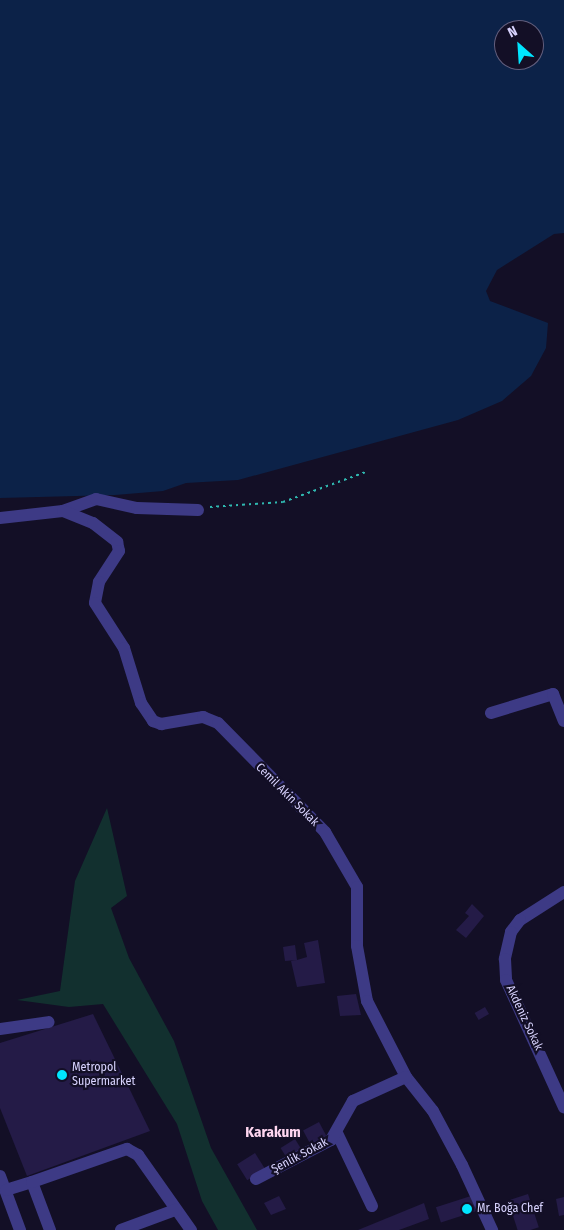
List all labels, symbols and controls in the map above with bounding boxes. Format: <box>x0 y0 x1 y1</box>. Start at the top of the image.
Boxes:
north arrow <box>494 20 544 70</box>
text: N <box>505 22 520 41</box>
street label: Cemil Akin Sokak <box>252 760 322 830</box>
street label: Akdeniz Sokak <box>503 983 545 1053</box>
place label: Metropol Supermarket <box>72 1061 135 1089</box>
marker: Metropol Supermarket <box>56 1069 68 1081</box>
district label: Karakum <box>245 1124 301 1142</box>
street label: Şenlik Sokak <box>269 1135 331 1177</box>
place label: Mr. Boğa Chef <box>477 1202 543 1216</box>
marker: Mr. Boğa Chef <box>461 1203 473 1215</box>

